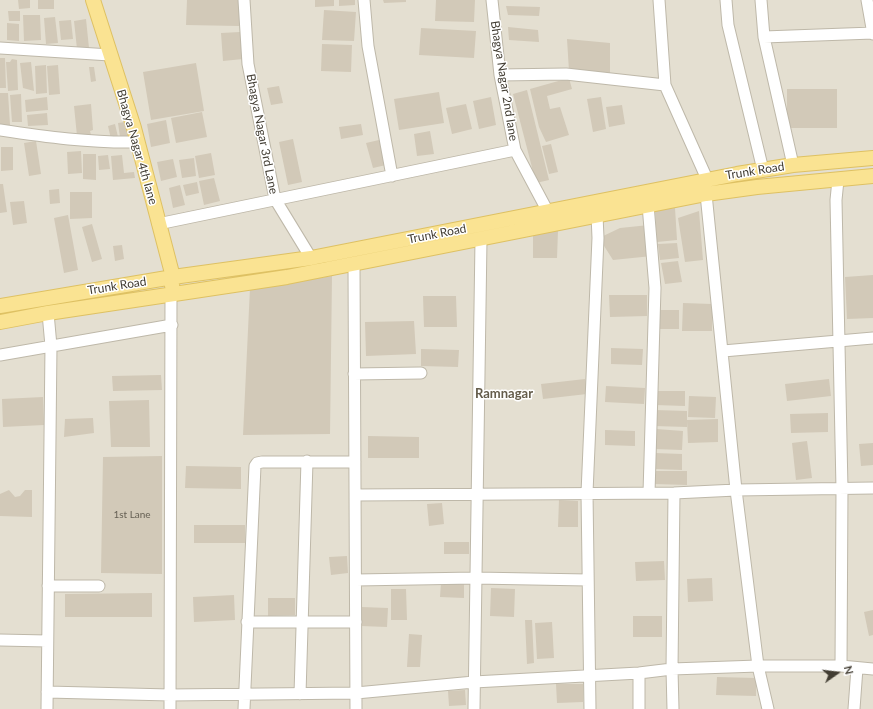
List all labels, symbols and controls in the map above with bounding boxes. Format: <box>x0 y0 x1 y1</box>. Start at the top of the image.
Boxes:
street label: Bhagya Nagar 2nd lane <box>487 20 521 142</box>
street label: Bhagya Nagar 3rd Lane <box>243 73 281 195</box>
street label: Bhagya Nagar 4th lane <box>114 88 160 206</box>
street label: Trunk Road <box>725 159 785 183</box>
street label: Trunk Road <box>407 221 467 247</box>
street label: Trunk Road <box>87 274 147 298</box>
district label: Ramnagar <box>475 386 533 402</box>
house number: 1st Lane <box>113 509 151 521</box>
north arrow <box>817 653 857 693</box>
text: N <box>842 664 856 676</box>

